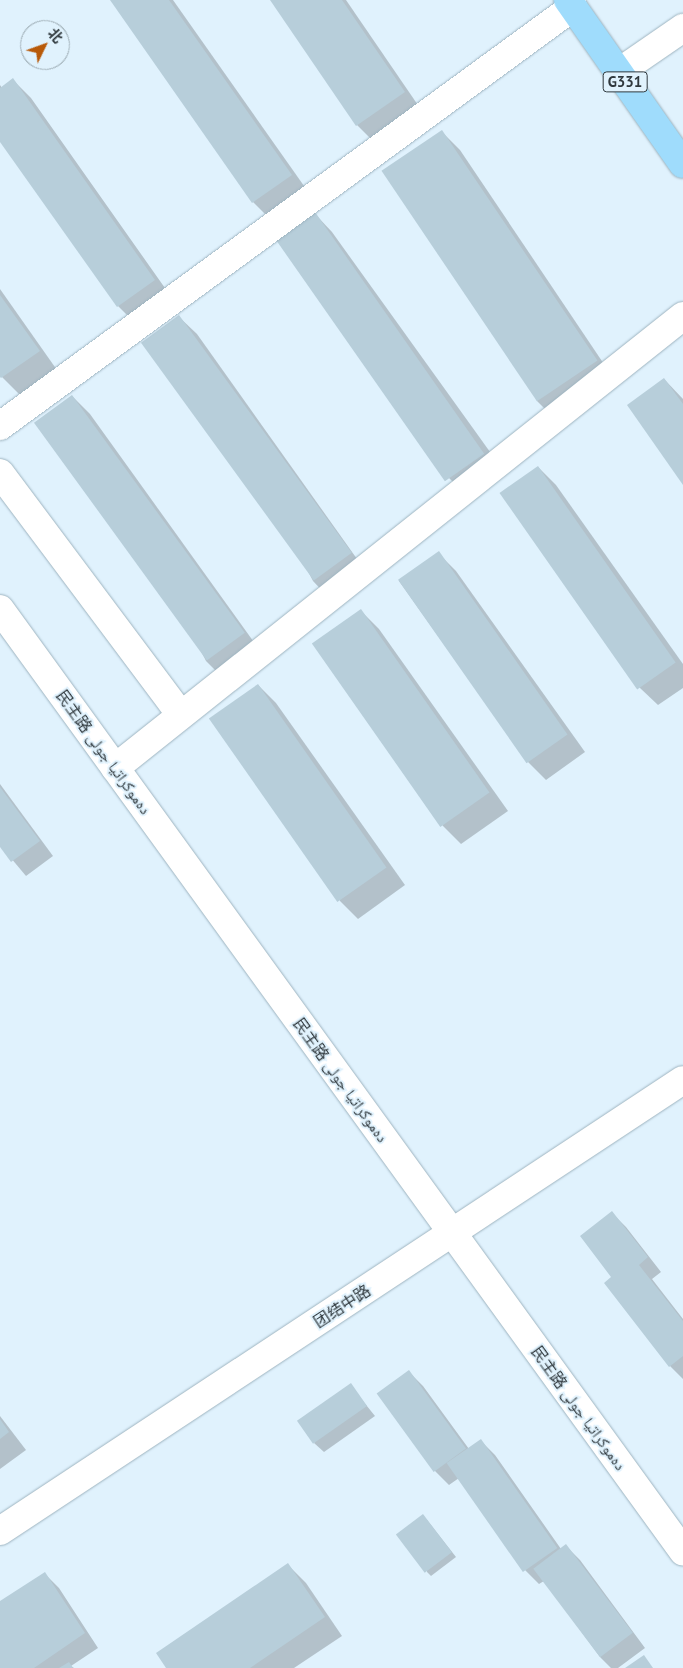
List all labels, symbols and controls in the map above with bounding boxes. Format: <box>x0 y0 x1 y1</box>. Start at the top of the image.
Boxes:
north arrow <box>20 20 70 70</box>
text: 北 <box>44 24 67 47</box>
road number: G331 <box>602 70 648 94</box>
street label: 民主路 دەموكراتيا جولى <box>53 686 155 818</box>
street label: 民主路 دەموكراتيا جولى <box>290 1014 392 1146</box>
street label: 团结中路 <box>310 1281 374 1331</box>
street label: 民主路 دەموكراتيا جولى <box>528 1342 630 1474</box>

